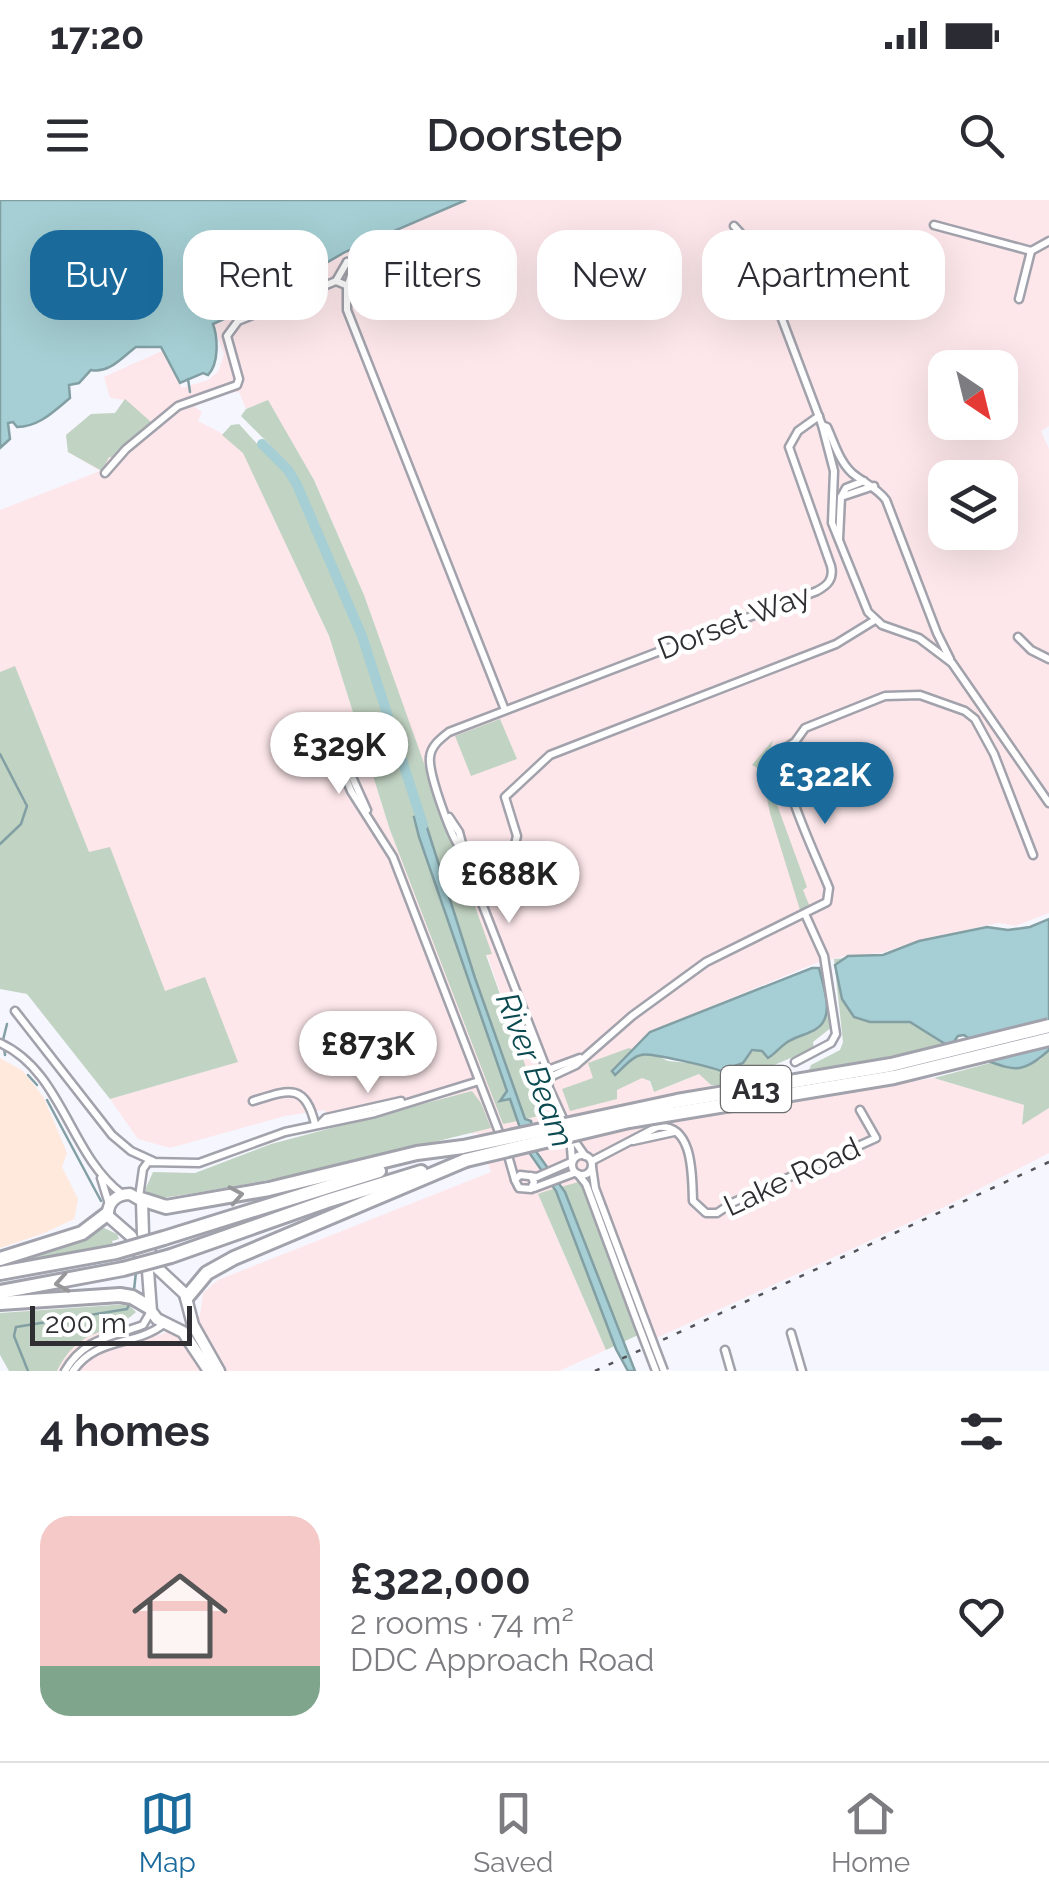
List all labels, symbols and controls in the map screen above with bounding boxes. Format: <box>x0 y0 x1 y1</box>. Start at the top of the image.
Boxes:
text: 17:20 <box>50 13 144 58</box>
icon: menu <box>40 108 95 163</box>
icon: search <box>954 108 1009 163</box>
text: Doorstep <box>426 109 623 162</box>
chip: Buy <box>30 230 163 320</box>
chip: Rent <box>183 230 328 320</box>
chip: Filters <box>348 230 517 320</box>
chip: New <box>537 230 682 320</box>
chip: Apartment <box>702 230 945 320</box>
north arrow <box>928 350 1018 440</box>
map controls <box>928 350 1018 550</box>
button: layers <box>928 460 1018 550</box>
street label: Dorset Way <box>653 576 815 667</box>
pin: £329K <box>269 712 409 797</box>
text: £329K <box>292 726 386 763</box>
pin: £322K <box>755 742 895 827</box>
text: £322K <box>779 756 871 793</box>
pin: £688K <box>439 841 579 926</box>
text: £688K <box>461 855 557 892</box>
water label: River Beam <box>489 987 582 1152</box>
pin: £873K <box>298 1011 438 1096</box>
text: £873K <box>321 1025 415 1062</box>
road number: A13 <box>721 1066 791 1112</box>
street label: Lake Road <box>718 1130 865 1223</box>
one-way arrow <box>227 1185 244 1206</box>
one-way arrow <box>54 1272 70 1293</box>
scale bar <box>30 1301 192 1346</box>
text: 200 m <box>45 1307 127 1340</box>
icon: filters <box>954 1404 1009 1459</box>
text: 4 homes <box>40 1407 210 1456</box>
text: £322,000 <box>350 1555 531 1604</box>
icon: home <box>120 1556 240 1676</box>
icon: heart <box>954 1589 1009 1644</box>
text: 2 rooms · 74 m² <box>350 1604 574 1641</box>
text: DDC Approach Road <box>350 1641 654 1678</box>
tab: Map <box>139 1786 196 1879</box>
tab: Saved <box>473 1786 553 1879</box>
tab: Home <box>831 1786 910 1879</box>

